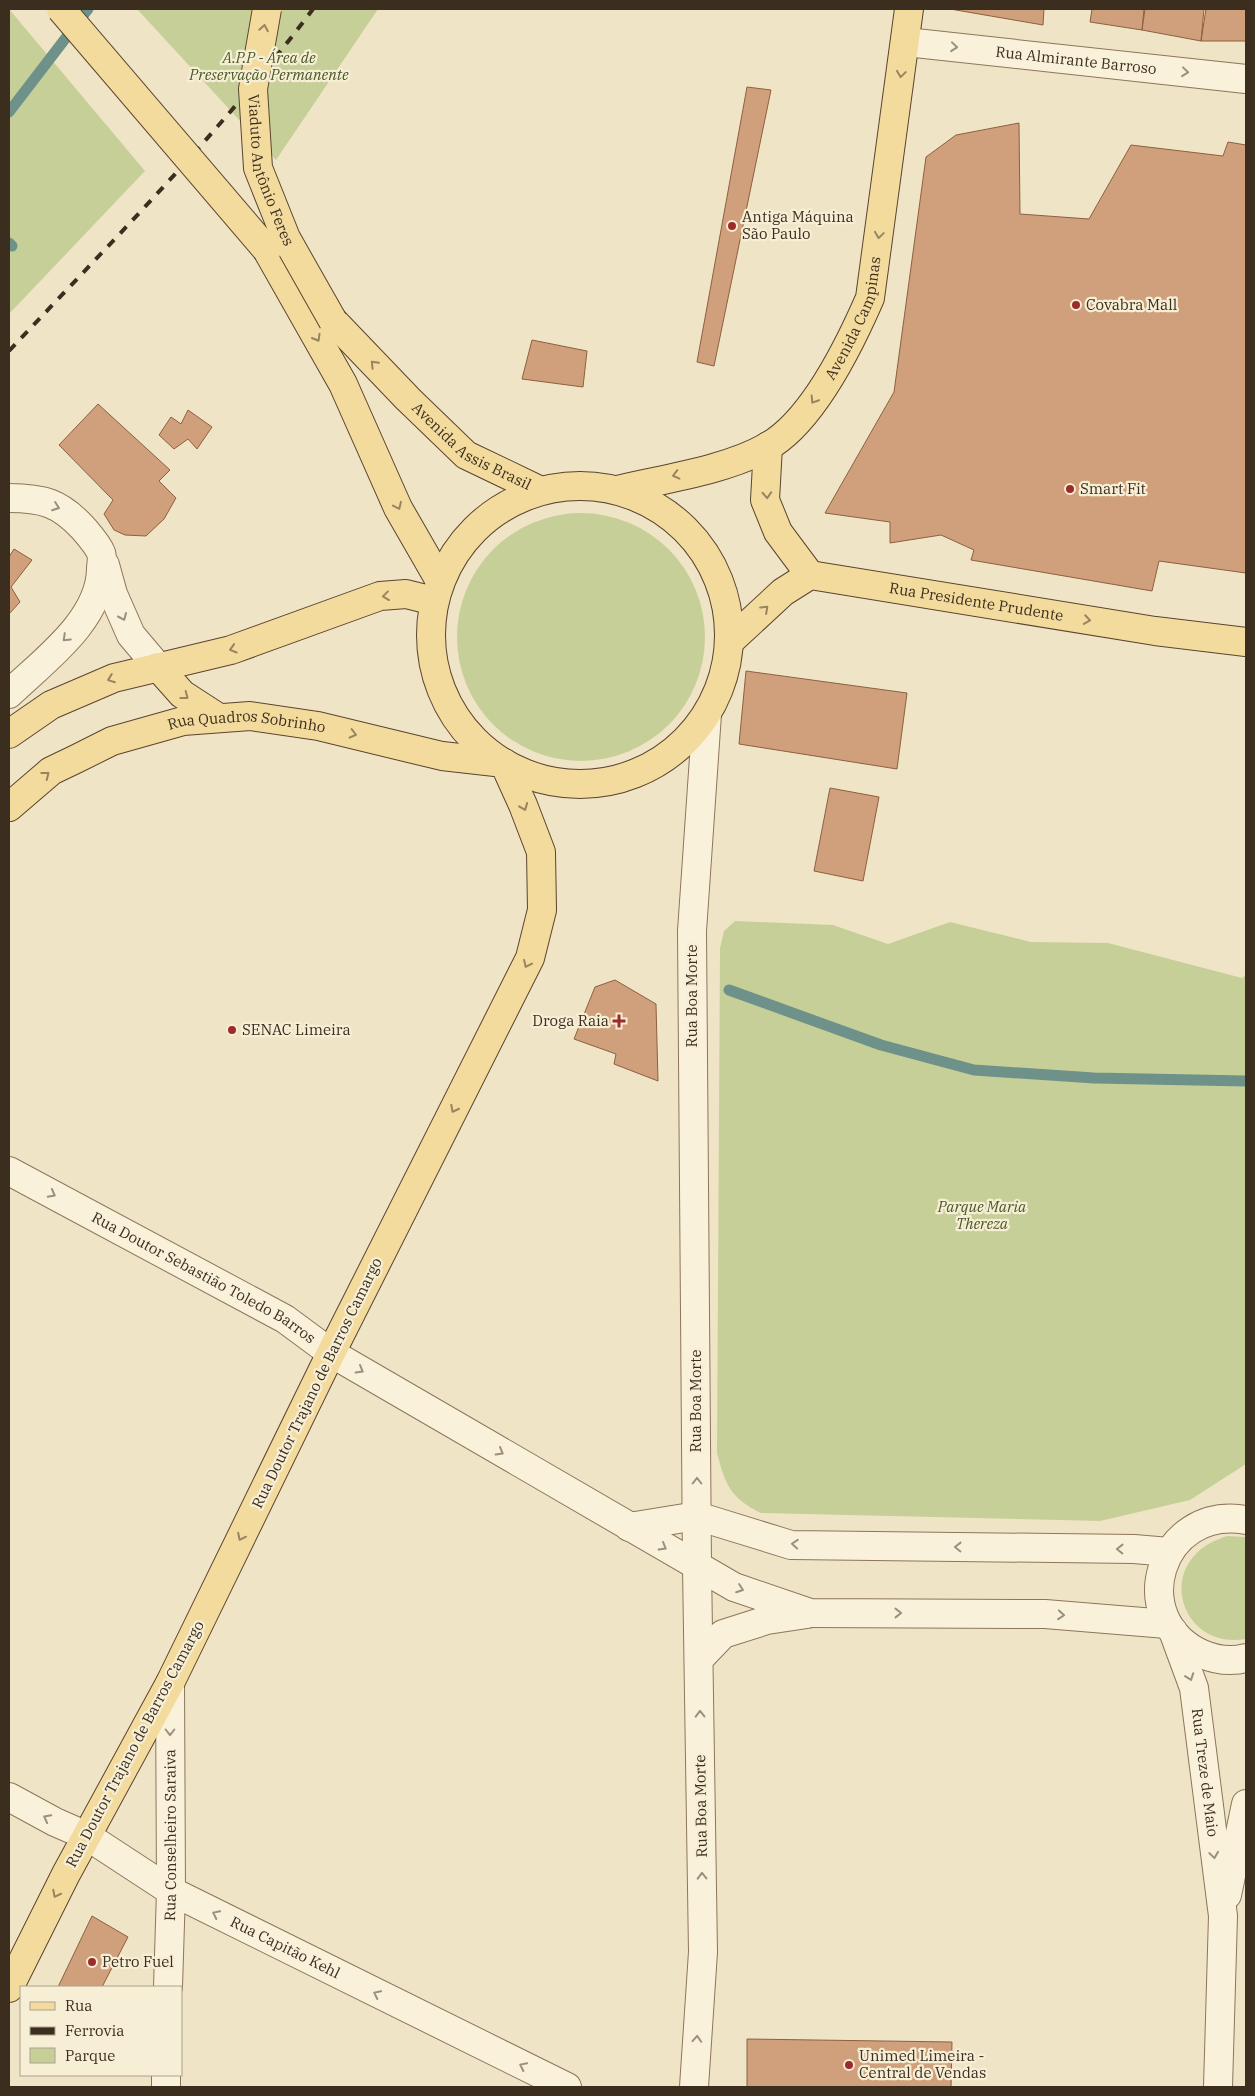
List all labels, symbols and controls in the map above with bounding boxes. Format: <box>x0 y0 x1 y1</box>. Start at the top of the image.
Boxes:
one-way arrow <box>258 24 268 33</box>
one-way arrow <box>950 41 958 52</box>
street label: Rua Almirante Barroso <box>995 42 1158 78</box>
park label: A.P.P - Área de Preservação Permanente <box>188 48 349 84</box>
one-way arrow <box>1182 66 1190 77</box>
one-way arrow <box>896 71 907 79</box>
street label: Viaduto Antônio Feres <box>244 94 299 249</box>
place label: Antiga Máquina São Paulo <box>742 207 854 243</box>
marker: Antiga Máquina São Paulo <box>726 220 738 232</box>
one-way arrow <box>874 232 885 240</box>
street label: Avenida Campinas <box>820 255 885 383</box>
place label: Covabra Mall <box>1086 295 1177 314</box>
marker: Covabra Mall <box>1070 299 1082 311</box>
one-way arrow <box>311 332 321 341</box>
one-way arrow <box>371 361 380 370</box>
one-way arrow <box>810 395 820 404</box>
street label: Avenida Assis Brasil <box>408 398 535 494</box>
one-way arrow <box>672 469 681 480</box>
place label: Smart Fit <box>1080 479 1146 498</box>
marker: Smart Fit <box>1064 483 1076 495</box>
one-way arrow <box>761 491 772 499</box>
one-way arrow <box>51 501 60 511</box>
one-way arrow <box>391 501 401 510</box>
street label: Rua Presidente Prudente <box>888 578 1065 625</box>
one-way arrow <box>382 590 390 601</box>
one-way arrow <box>759 606 768 615</box>
one-way arrow <box>117 612 128 621</box>
one-way arrow <box>1083 614 1091 625</box>
one-way arrow <box>63 633 72 642</box>
one-way arrow <box>229 643 238 653</box>
one-way arrow <box>107 674 115 684</box>
one-way arrow <box>179 690 189 699</box>
street label: Rua Quadros Sobrinho <box>165 706 328 737</box>
one-way arrow <box>348 728 357 739</box>
one-way arrow <box>40 773 49 781</box>
one-way arrow <box>517 802 528 811</box>
street label: Rua Boa Morte <box>682 945 701 1047</box>
one-way arrow <box>522 959 533 968</box>
place label: Droga Raia <box>532 1011 609 1030</box>
marker: Droga Raia <box>613 1015 625 1027</box>
place label: SENAC Limeira <box>242 1020 351 1039</box>
marker: SENAC Limeira <box>226 1024 238 1036</box>
one-way arrow <box>450 1104 460 1113</box>
one-way arrow <box>46 1188 55 1198</box>
park label: Parque Maria Thereza <box>937 1197 1027 1233</box>
street label: Rua Doutor Sebastião Toledo Barros <box>89 1207 320 1347</box>
street label: Rua Doutor Trajano de Barros Camargo <box>247 1254 386 1511</box>
street label: Rua Boa Morte <box>686 1350 705 1452</box>
one-way arrow <box>354 1363 363 1373</box>
one-way arrow <box>495 1445 504 1455</box>
one-way arrow <box>692 1477 702 1485</box>
one-way arrow <box>237 1532 247 1541</box>
one-way arrow <box>791 1539 799 1550</box>
one-way arrow <box>657 1540 666 1550</box>
one-way arrow <box>954 1542 962 1552</box>
one-way arrow <box>1116 1544 1124 1554</box>
one-way arrow <box>735 1583 744 1593</box>
one-way arrow <box>895 1608 903 1618</box>
one-way arrow <box>1057 1610 1065 1621</box>
street label: Rua Doutor Trajano de Barros Camargo <box>61 1617 208 1870</box>
one-way arrow <box>1184 1672 1194 1681</box>
street label: Rua Treze de Maio <box>1188 1707 1223 1838</box>
one-way arrow <box>695 1710 705 1718</box>
one-way arrow <box>165 1728 175 1736</box>
street label: Rua Conselheiro Saraiva <box>160 1749 180 1921</box>
street label: Rua Boa Morte <box>690 1754 711 1858</box>
one-way arrow <box>44 1814 53 1824</box>
one-way arrow <box>1209 1851 1219 1859</box>
one-way arrow <box>697 1872 707 1880</box>
one-way arrow <box>52 1889 62 1898</box>
one-way arrow <box>212 1910 221 1920</box>
street label: Rua Capitão Kehl <box>227 1912 343 1982</box>
place label: Petro Fuel <box>102 1952 174 1971</box>
marker: Petro Fuel <box>86 1956 98 1968</box>
legend <box>20 1986 182 2076</box>
one-way arrow <box>374 1990 383 2000</box>
text: Rua <box>65 1996 92 2015</box>
text: Ferrovia <box>65 2021 124 2040</box>
one-way arrow <box>692 2034 703 2042</box>
text: Parque <box>65 2046 115 2065</box>
place label: Unimed Limeira - Central de Vendas <box>859 2046 986 2082</box>
marker: Unimed Limeira - Central de Vendas <box>843 2059 855 2071</box>
one-way arrow <box>519 2062 528 2072</box>

